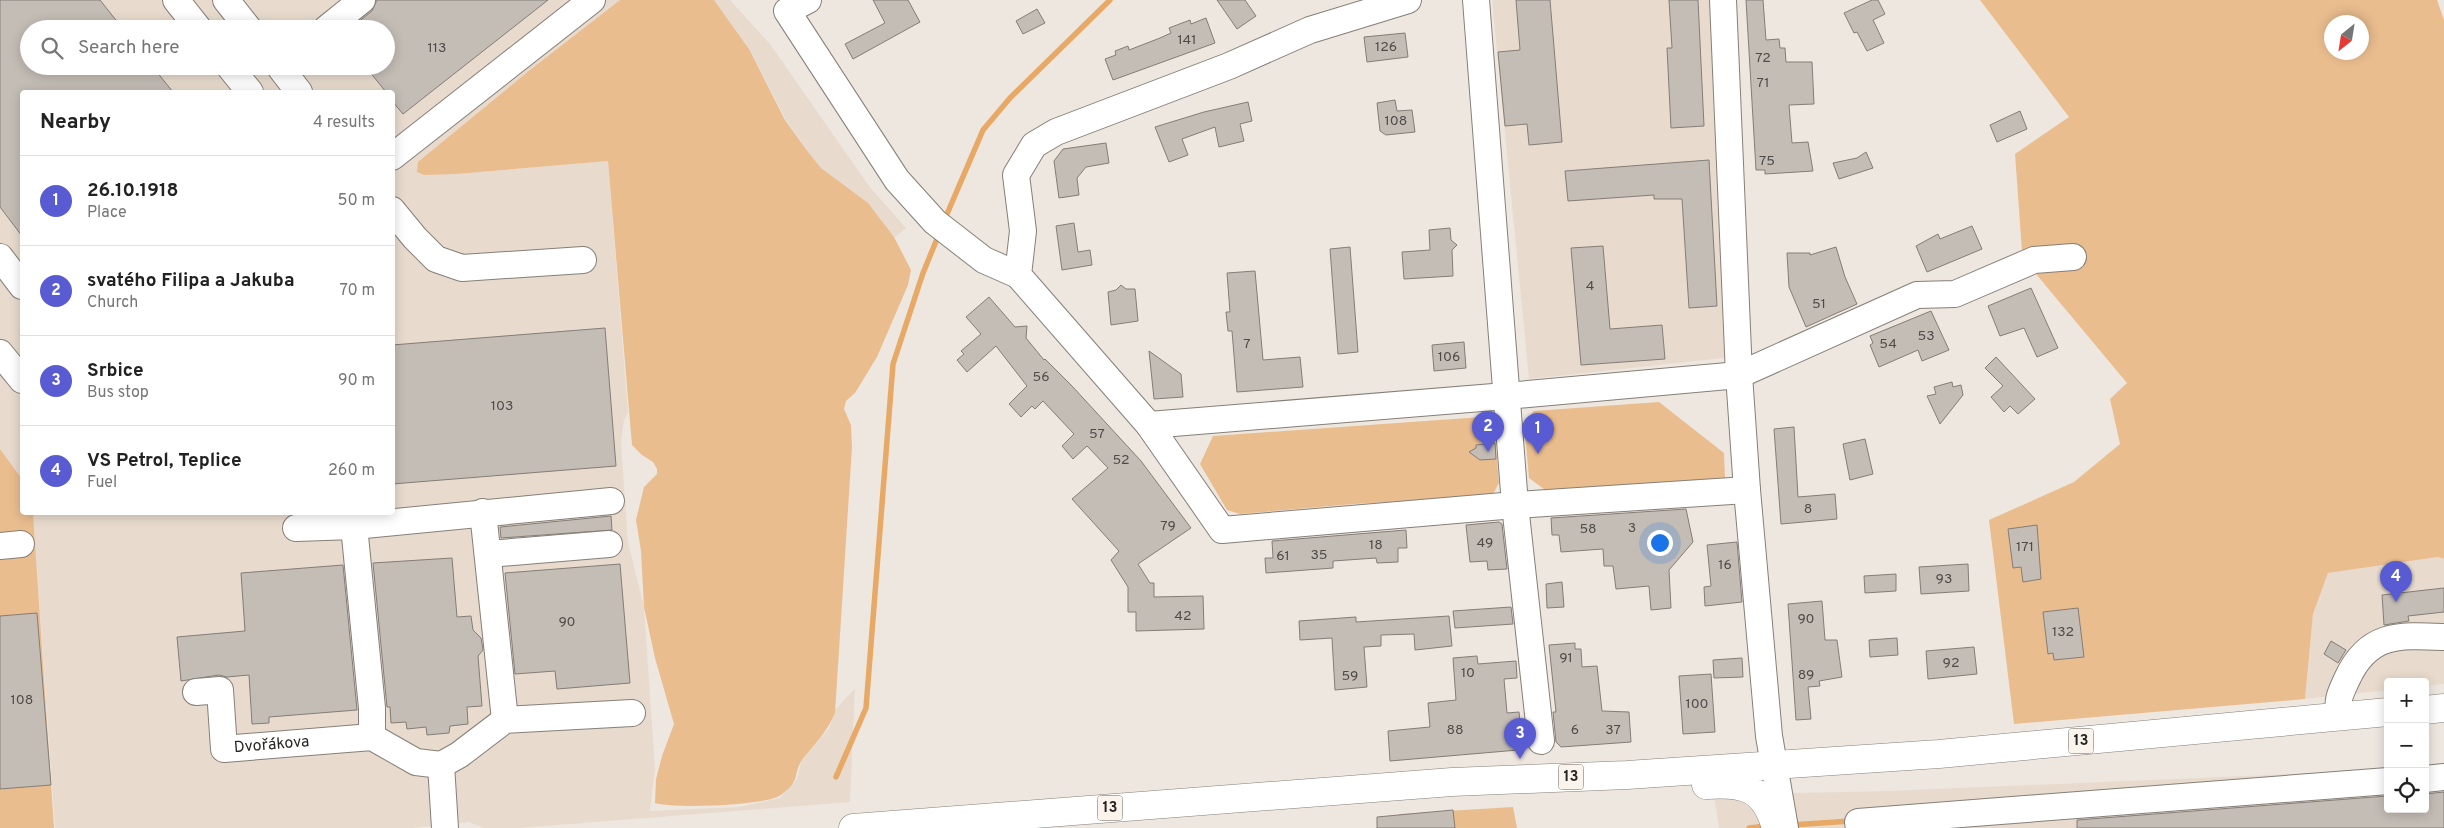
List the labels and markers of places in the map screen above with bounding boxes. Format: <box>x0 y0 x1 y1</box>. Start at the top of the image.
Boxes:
pin: 2 <box>1472 411 1504 452</box>
pin: 1 <box>1522 413 1554 454</box>
pin: 4 <box>2380 561 2412 602</box>
pin: 3 <box>1504 718 1536 759</box>

